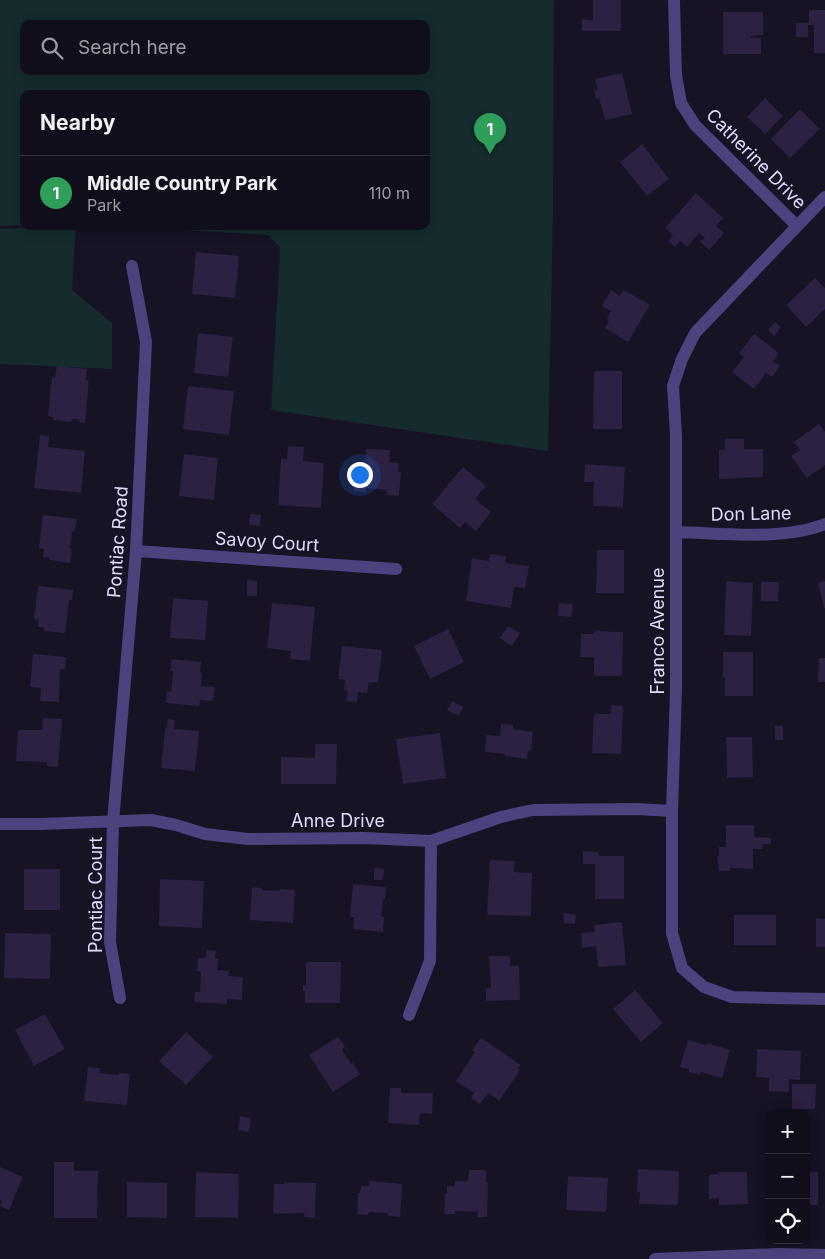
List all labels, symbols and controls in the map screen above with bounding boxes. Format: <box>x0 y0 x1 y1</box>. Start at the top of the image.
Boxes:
search box <box>20 20 430 75</box>
icon: search <box>38 34 66 62</box>
text: Search here <box>78 36 187 59</box>
street label: Catherine Drive <box>702 104 811 213</box>
text: Nearby <box>40 110 115 135</box>
pin: 1 <box>474 113 506 154</box>
text: Middle Country Park <box>87 172 277 195</box>
text: 1 <box>53 183 59 203</box>
text: 110 m <box>368 183 410 203</box>
text: Park <box>87 195 121 215</box>
your location <box>347 462 373 488</box>
street label: Pontiac Road <box>103 485 132 599</box>
street label: Don Lane <box>710 502 792 525</box>
street label: Savoy Court <box>214 527 320 556</box>
street label: Franco Avenue <box>647 568 668 694</box>
street label: Anne Drive <box>291 810 385 831</box>
street label: Pontiac Court <box>85 837 106 953</box>
map controls <box>765 1109 810 1244</box>
button: + <box>765 1109 810 1154</box>
button: − <box>765 1154 810 1199</box>
button: locate <box>765 1199 810 1244</box>

